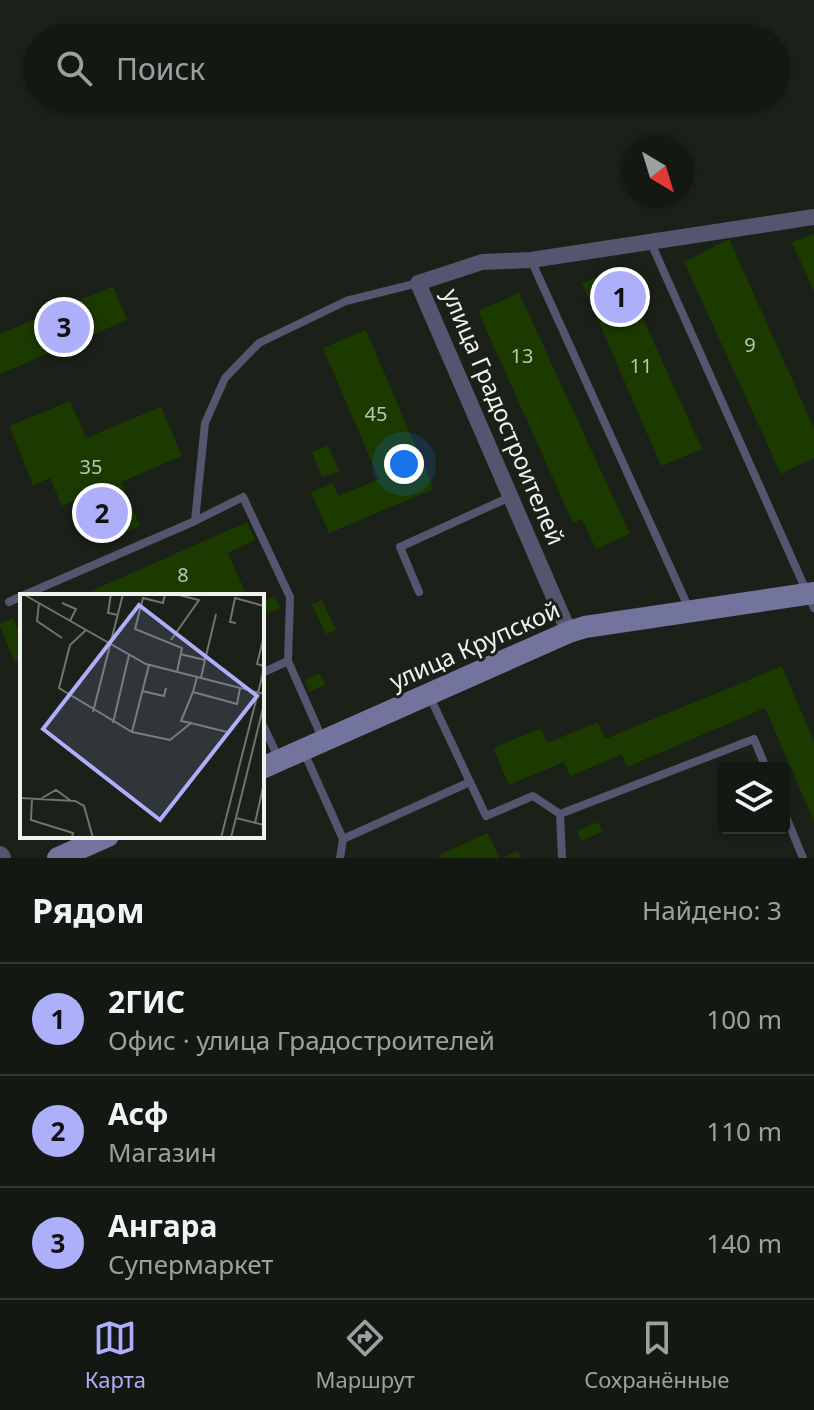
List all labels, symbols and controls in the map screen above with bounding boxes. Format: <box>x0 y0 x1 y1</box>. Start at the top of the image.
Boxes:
search box <box>24 24 790 112</box>
icon: search <box>52 46 96 90</box>
text: Поиск <box>116 48 205 89</box>
north arrow <box>622 136 694 208</box>
pin: 1 <box>594 267 646 327</box>
street label: улица Градостроителей <box>435 283 573 550</box>
pin: 3 <box>38 297 90 357</box>
house number: 9 <box>744 331 756 358</box>
house number: 13 <box>511 342 533 369</box>
house number: 11 <box>630 352 652 379</box>
house number: 45 <box>365 400 387 427</box>
your location <box>384 444 424 484</box>
house number: 35 <box>80 453 102 480</box>
pin: 2 <box>76 483 128 543</box>
house number: 8 <box>177 561 189 588</box>
street label: улица Крупской <box>384 592 565 697</box>
inset map <box>20 594 264 838</box>
map controls <box>718 762 790 834</box>
button: layers <box>718 762 790 834</box>
text: Рядом <box>32 887 145 933</box>
text: Найдено: 3 <box>642 892 782 928</box>
text: 2ГИС <box>108 981 185 1022</box>
text: 1 <box>51 1001 65 1037</box>
text: 100 m <box>706 1001 782 1037</box>
text: Офис · улица Градостроителей <box>108 1022 495 1058</box>
text: Асф <box>108 1093 168 1134</box>
text: 2 <box>51 1113 65 1149</box>
text: 110 m <box>706 1113 782 1149</box>
text: Магазин <box>108 1134 217 1170</box>
text: Ангара <box>108 1205 218 1246</box>
text: 3 <box>51 1225 65 1261</box>
text: 140 m <box>706 1225 782 1261</box>
text: Супермаркет <box>108 1246 273 1282</box>
tab: Карта <box>85 1316 146 1394</box>
tab: Маршрут <box>315 1316 415 1394</box>
tab: Сохранённые <box>584 1316 729 1394</box>

